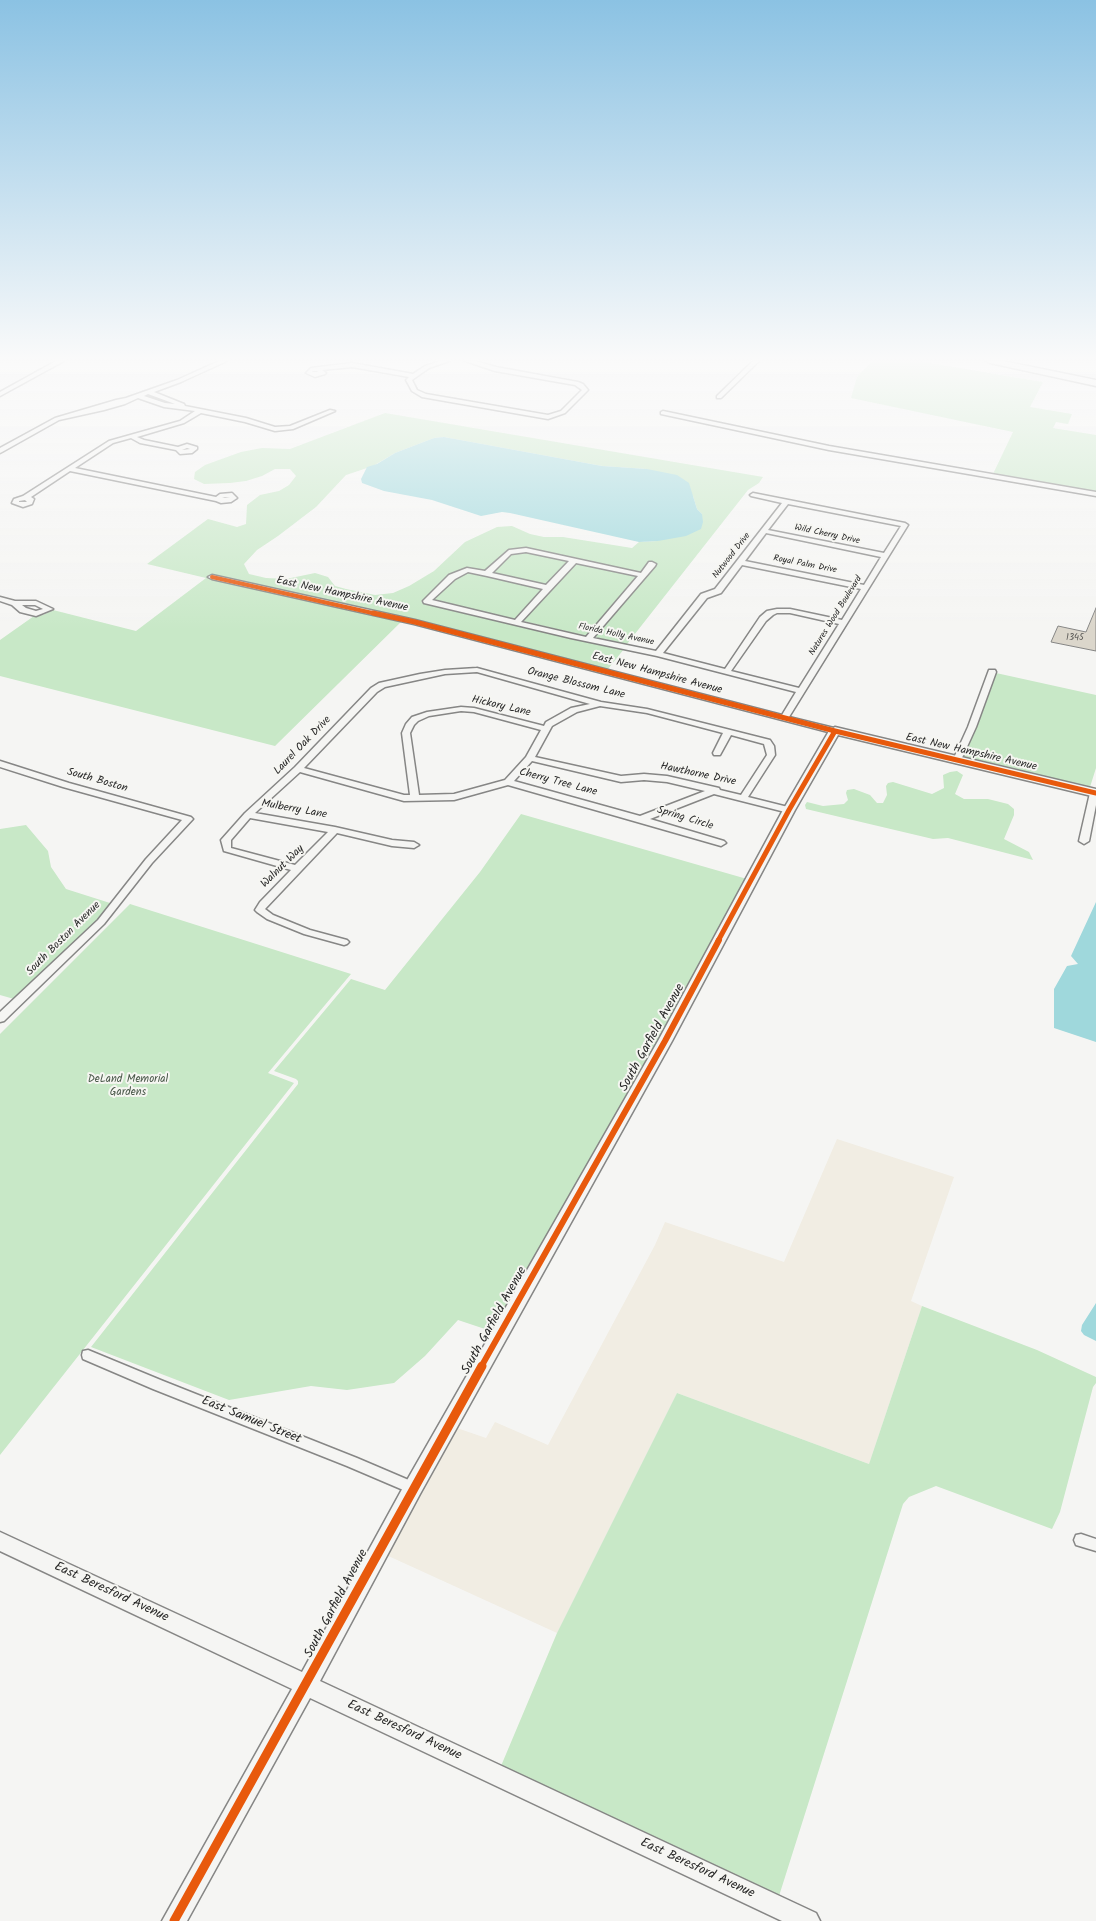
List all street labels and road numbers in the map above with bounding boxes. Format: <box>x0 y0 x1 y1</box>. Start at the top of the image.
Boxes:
street label: Wild Cherry Drive <box>793 523 861 547</box>
street label: Nutwood Drive <box>711 531 753 581</box>
street label: Royal Palm Drive <box>772 554 838 576</box>
street label: Natures Wood Boulevard <box>807 574 865 658</box>
street label: East New Hampshire Avenue <box>275 575 409 615</box>
street label: Florida Holly Avenue <box>577 622 655 648</box>
street label: East New Hampshire Avenue <box>590 650 724 698</box>
street label: Orange Blossom Lane <box>526 665 626 703</box>
street label: Hickory Lane <box>470 694 532 720</box>
street label: Laurel Oak Drive <box>272 714 334 778</box>
street label: East New Hampshire Avenue <box>904 731 1038 775</box>
street label: Hawthorne Drive <box>659 761 737 789</box>
street label: South Boston <box>65 766 129 796</box>
street label: Cherry Tree Lane <box>518 766 598 800</box>
street label: Mulberry Lane <box>260 798 328 822</box>
street label: Spring Circle <box>655 804 715 834</box>
street label: Walnut Way <box>259 843 307 891</box>
street label: South Boston Avenue <box>24 899 104 979</box>
street label: South Garfield Avenue <box>617 982 689 1094</box>
street label: South Garfield Avenue <box>459 1265 531 1377</box>
street label: East Samuel Street <box>199 1394 303 1448</box>
street label: South Garfield Avenue <box>302 1547 372 1661</box>
street label: East Beresford Avenue <box>51 1560 171 1626</box>
street label: East Beresford Avenue <box>344 1698 464 1764</box>
street label: East Beresford Avenue <box>637 1836 757 1902</box>

